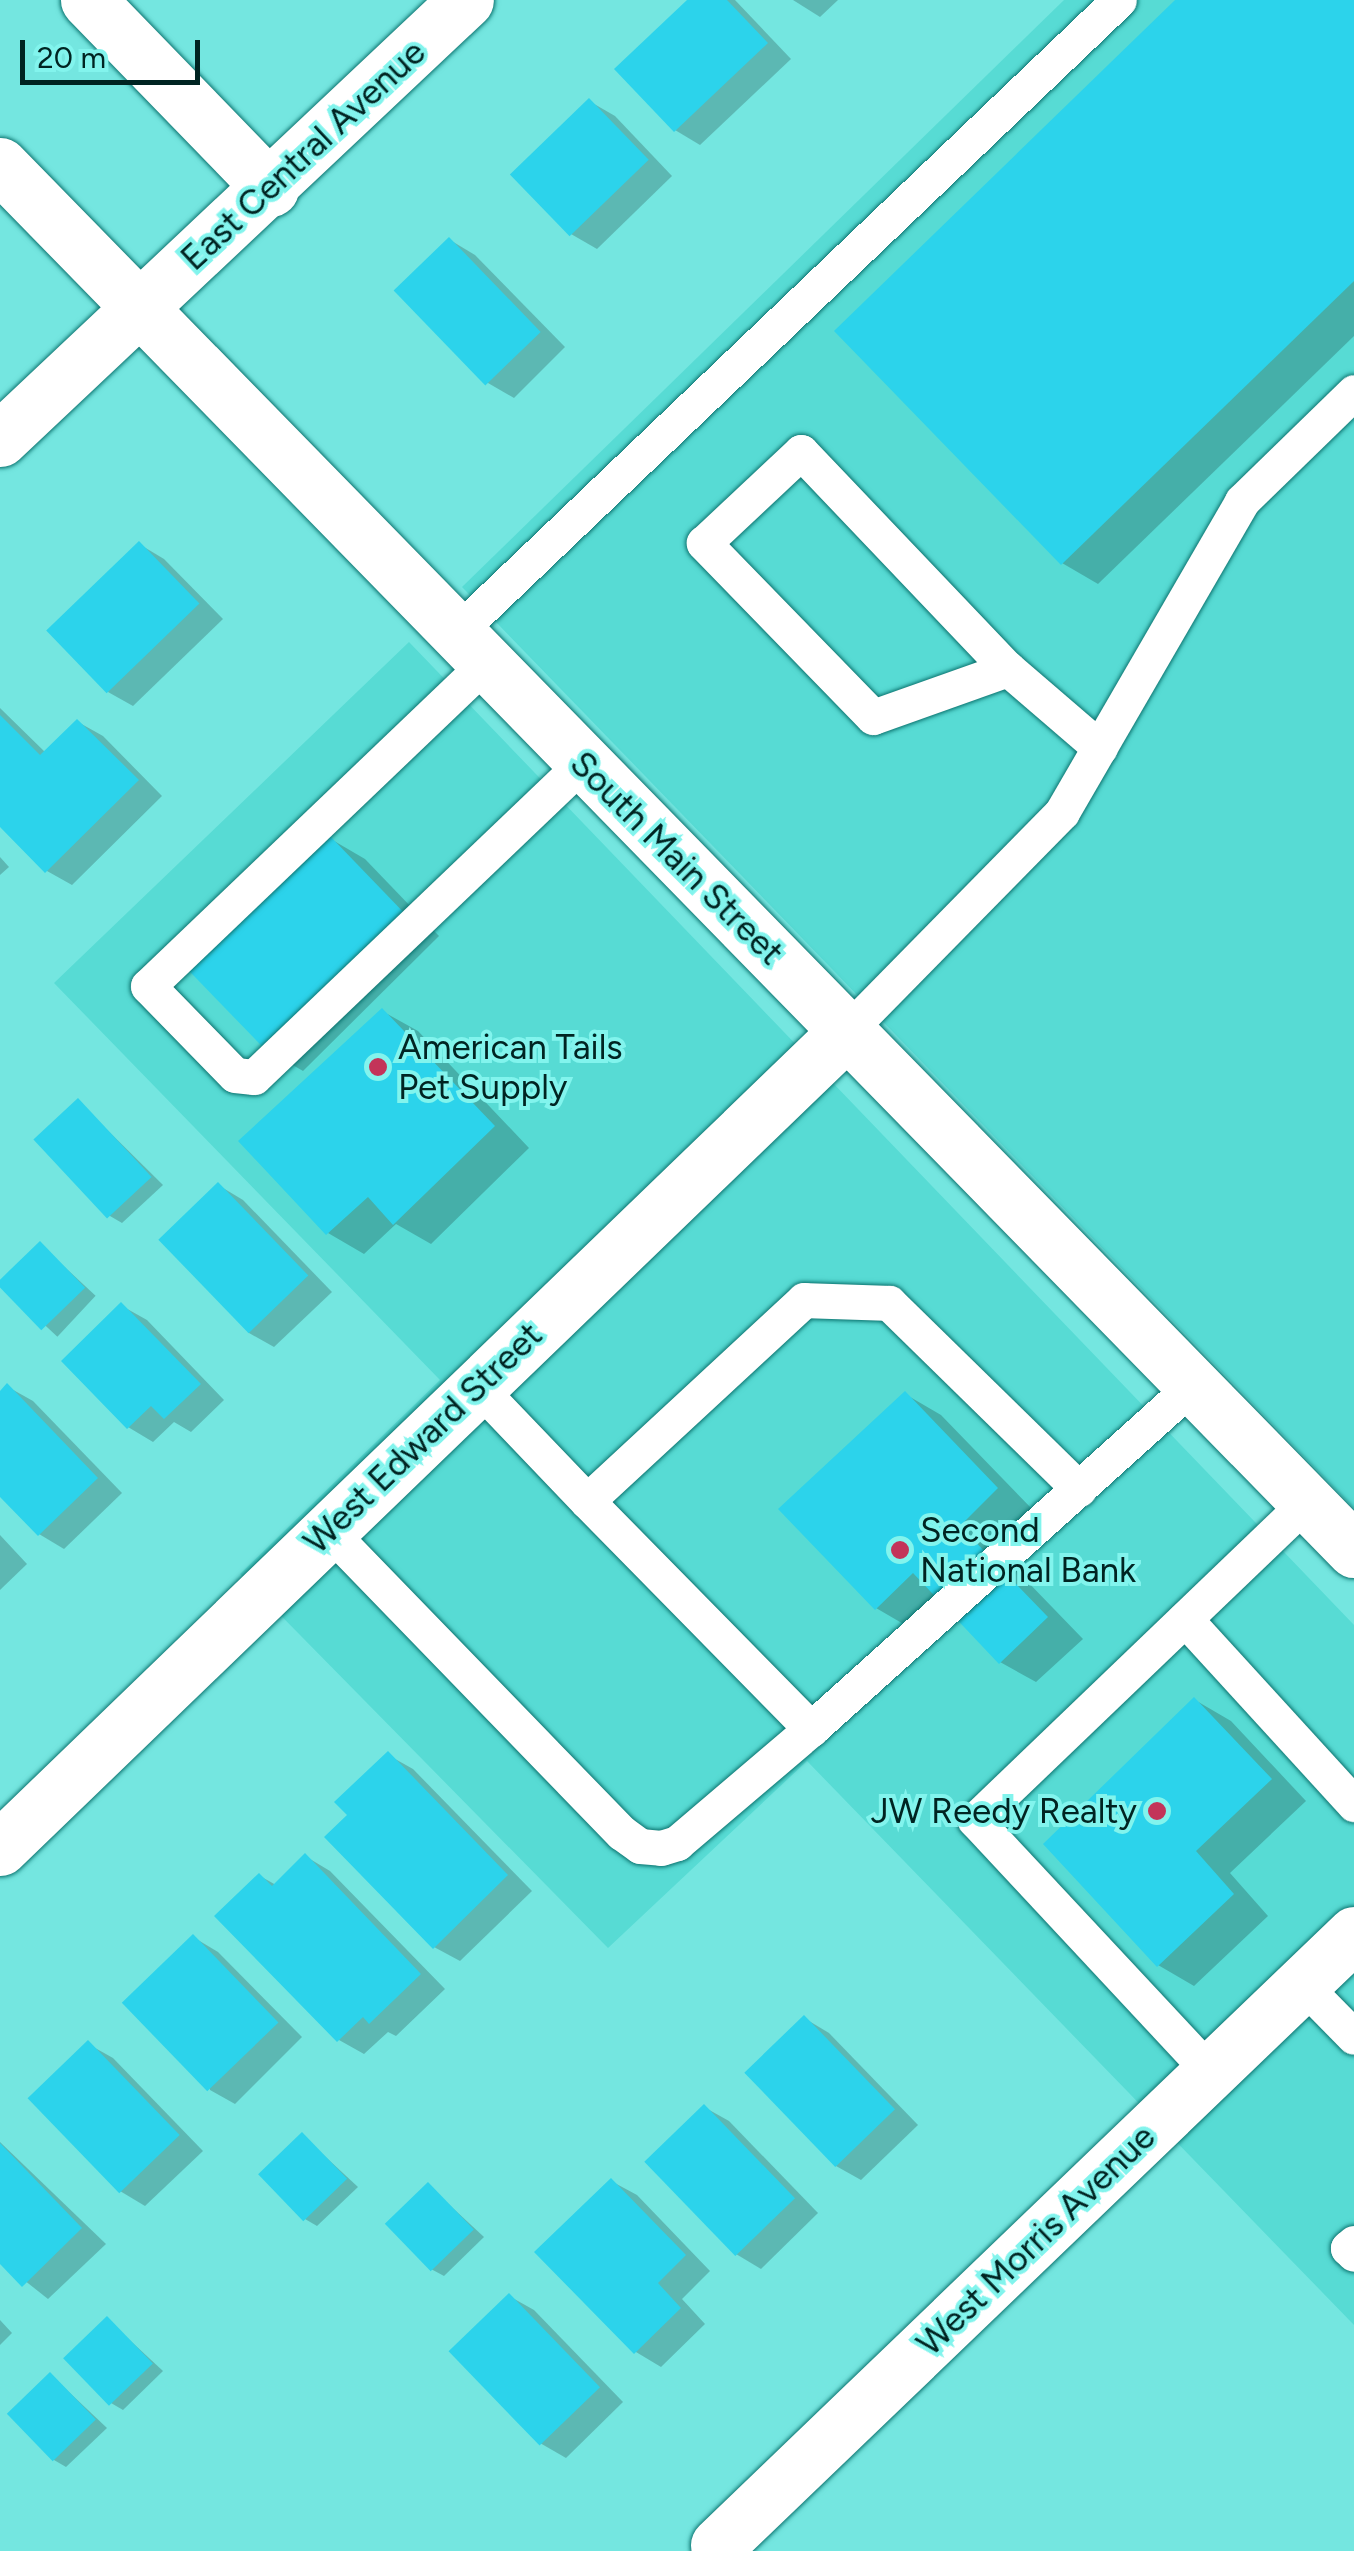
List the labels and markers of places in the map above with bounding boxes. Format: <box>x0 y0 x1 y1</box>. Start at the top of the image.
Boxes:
place label: American Tails Pet Supply <box>398 1026 623 1108</box>
marker: American Tails Pet Supply <box>367 1056 389 1078</box>
place label: Second National Bank <box>920 1509 1136 1591</box>
marker: Second National Bank <box>889 1539 911 1561</box>
place label: JW Reedy Realty <box>871 1790 1137 1832</box>
marker: JW Reedy Realty <box>1146 1800 1168 1822</box>

